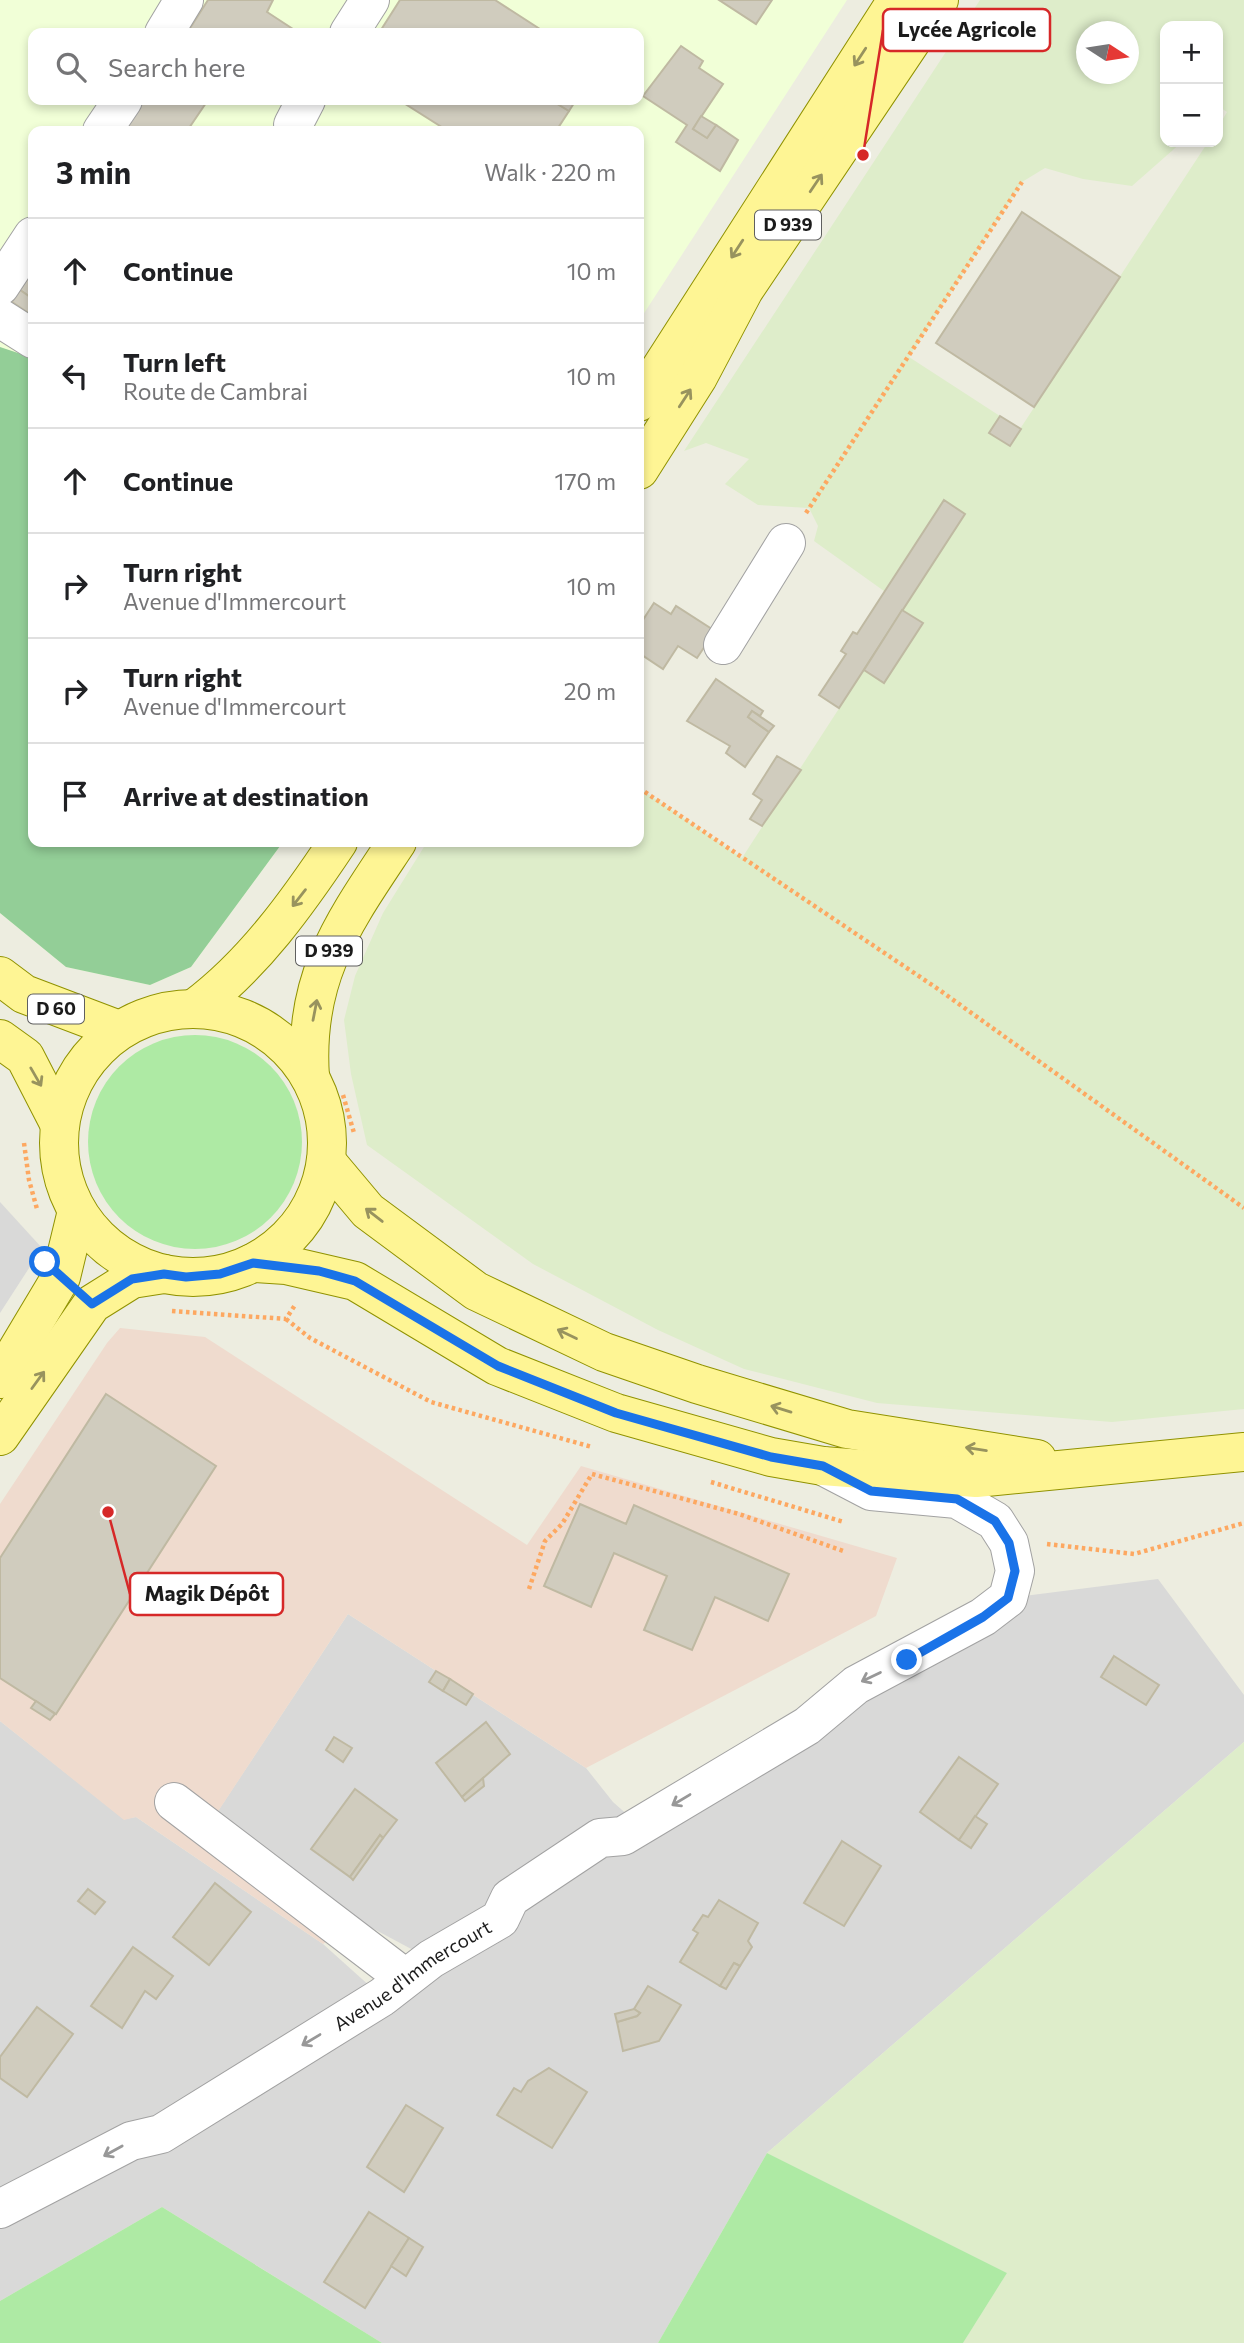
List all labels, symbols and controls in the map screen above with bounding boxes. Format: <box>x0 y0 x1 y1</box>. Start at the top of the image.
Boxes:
callout: Lycée Agricole <box>883 9 1050 51</box>
text: Lycée Agricole <box>898 16 1036 41</box>
north arrow <box>1076 21 1139 84</box>
map controls <box>1160 21 1223 147</box>
button: + <box>1160 21 1223 84</box>
search box <box>28 28 644 105</box>
one-way arrow <box>853 47 867 67</box>
icon: search <box>52 48 90 86</box>
text: Search here <box>108 51 246 82</box>
button: − <box>1160 84 1223 147</box>
text: 3 min <box>56 153 131 190</box>
text: Walk · 220 m <box>484 158 616 186</box>
one-way arrow <box>809 174 823 194</box>
road number: D 939 <box>755 210 821 240</box>
one-way arrow <box>730 239 745 258</box>
icon: ahead <box>56 252 94 290</box>
text: Continue <box>123 255 233 286</box>
text: 10 m <box>567 257 616 285</box>
text: Turn left <box>123 346 226 377</box>
icon: left <box>56 357 94 395</box>
text: 10 m <box>567 362 616 390</box>
text: Route de Cambrai <box>123 377 308 405</box>
one-way arrow <box>677 389 692 408</box>
icon: ahead <box>56 462 94 500</box>
text: Continue <box>123 465 233 496</box>
text: 170 m <box>555 467 616 495</box>
text: Turn right <box>123 556 242 587</box>
icon: right <box>56 567 94 605</box>
text: 10 m <box>567 572 616 600</box>
text: Avenue d'Immercourt <box>123 587 346 615</box>
text: Turn right <box>123 661 242 692</box>
icon: right <box>56 672 94 710</box>
text: 20 m <box>564 677 616 705</box>
text: Avenue d'Immercourt <box>123 692 346 720</box>
icon: arrive <box>56 777 94 815</box>
text: Arrive at destination <box>123 780 369 811</box>
one-way arrow <box>291 888 307 906</box>
road number: D 939 <box>296 936 362 966</box>
road number: D 60 <box>28 994 84 1024</box>
one-way arrow <box>308 999 322 1022</box>
one-way arrow <box>30 1066 43 1087</box>
one-way arrow <box>366 1207 384 1223</box>
route start <box>29 1246 60 1277</box>
one-way arrow <box>557 1327 578 1341</box>
one-way arrow <box>31 1371 45 1390</box>
one-way arrow <box>770 1402 792 1415</box>
one-way arrow <box>965 1442 988 1455</box>
callout: Magik Dépôt <box>130 1573 283 1615</box>
text: Magik Dépôt <box>145 1580 270 1605</box>
route end <box>891 1644 922 1675</box>
one-way arrow <box>861 1671 882 1685</box>
one-way arrow <box>671 1794 691 1808</box>
street label: Avenue d'Immercourt <box>329 1915 495 2035</box>
one-way arrow <box>301 2034 321 2048</box>
one-way arrow <box>103 2144 124 2158</box>

